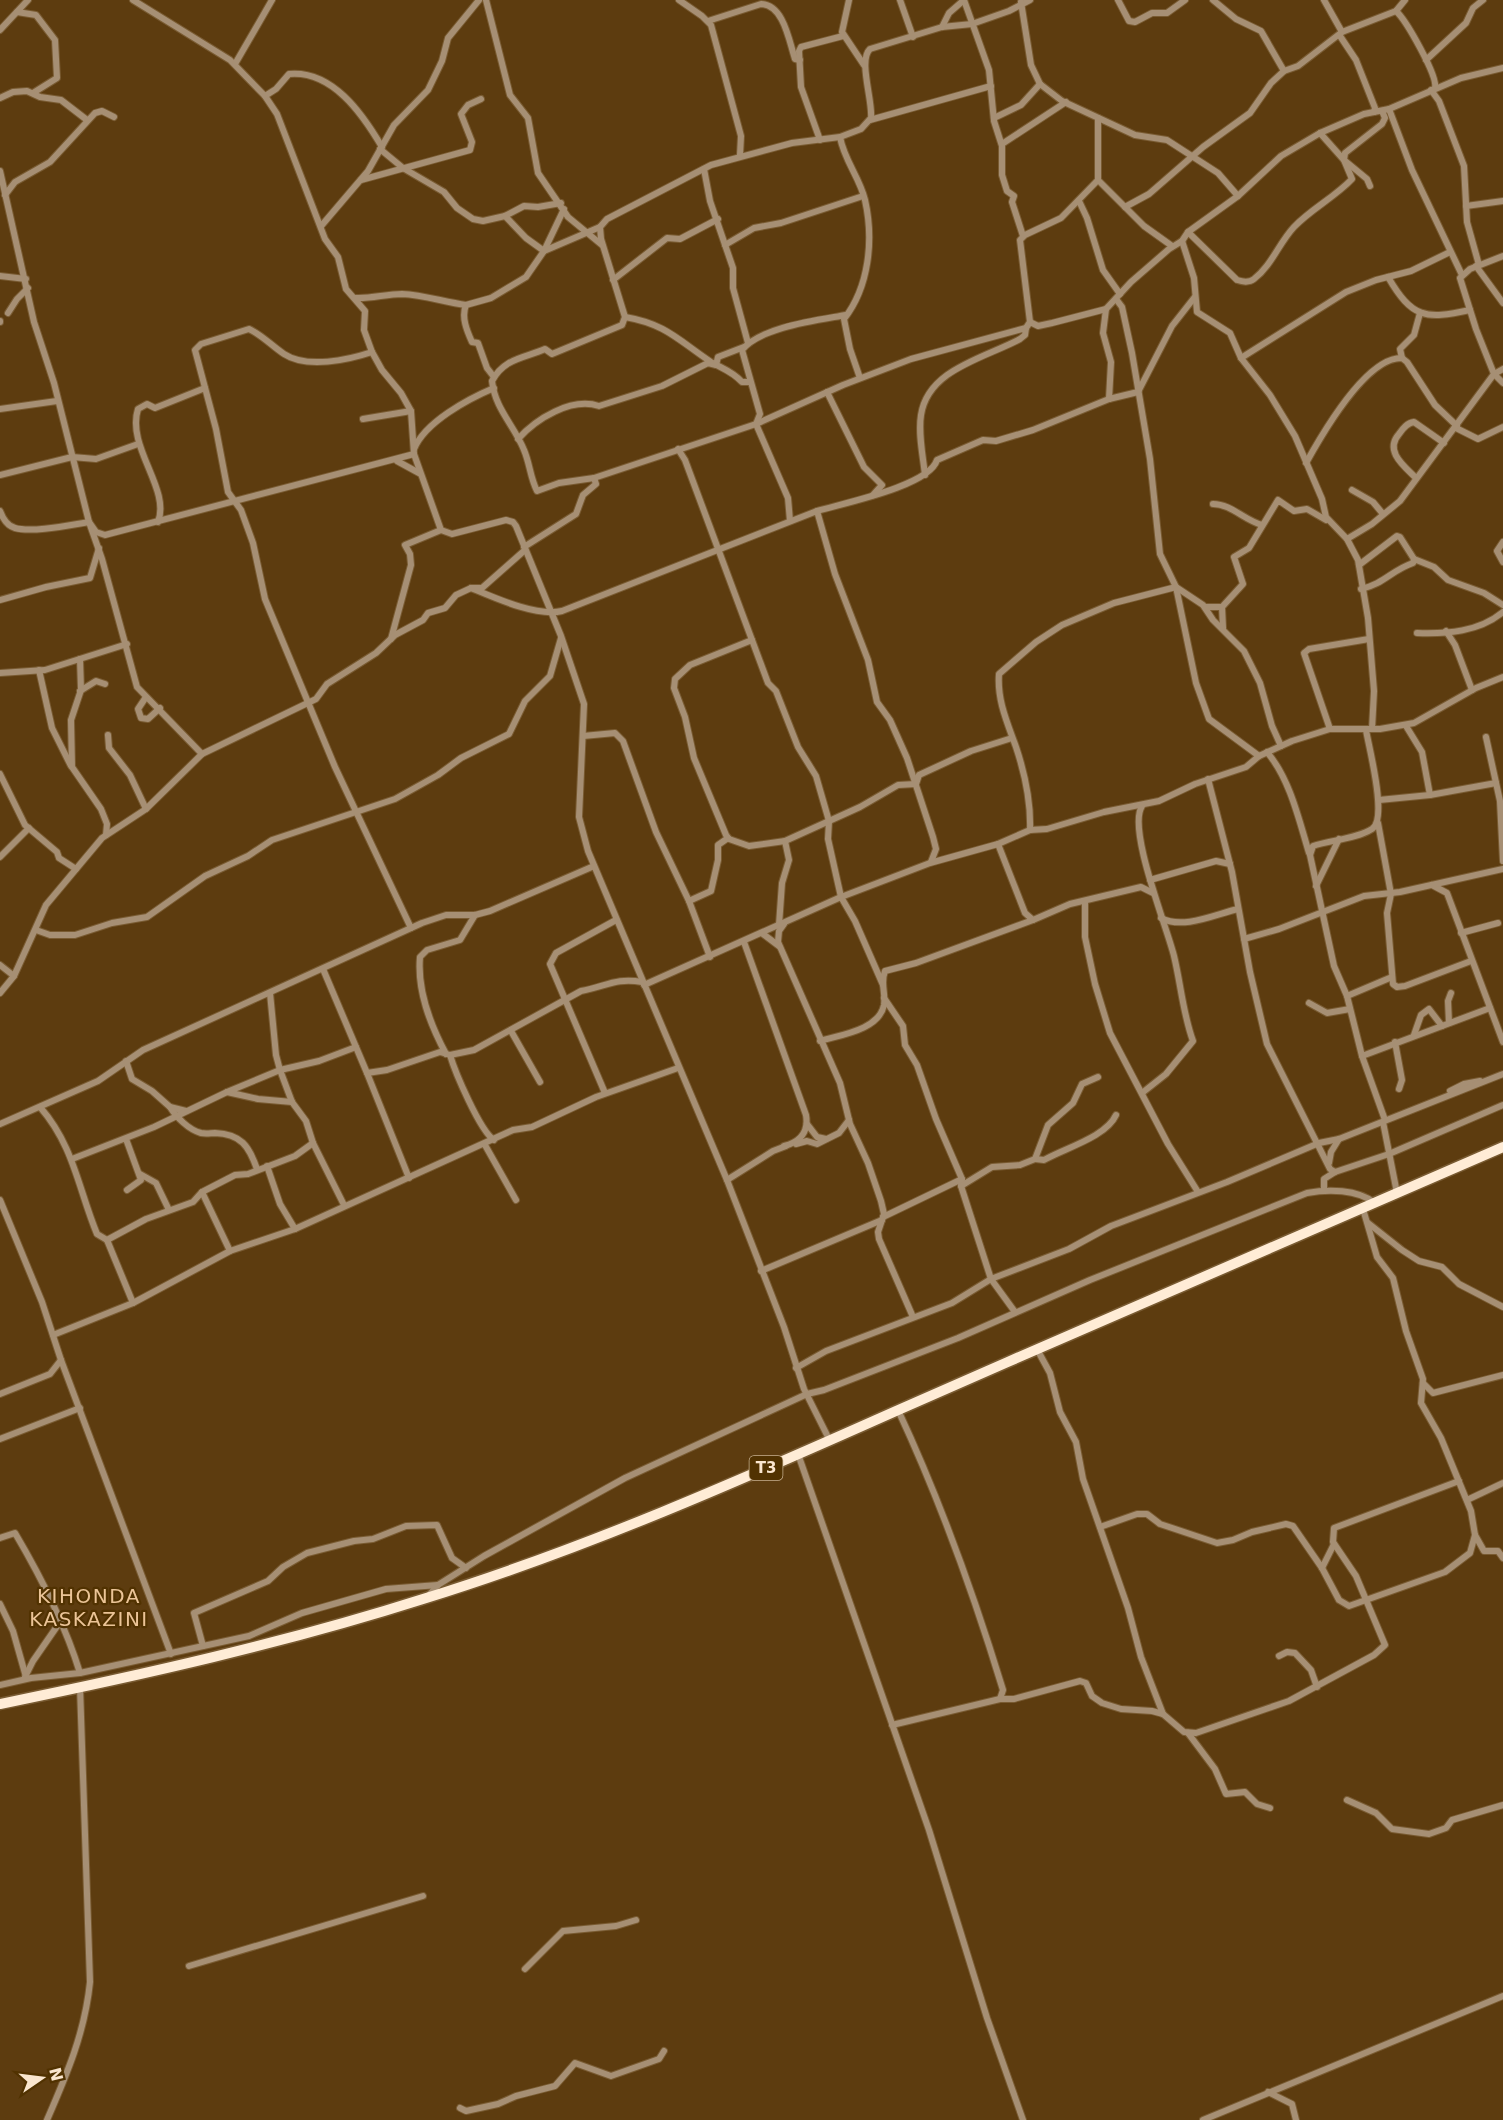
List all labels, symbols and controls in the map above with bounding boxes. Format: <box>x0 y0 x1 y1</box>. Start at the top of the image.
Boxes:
road number: T3 <box>750 1456 783 1480</box>
district label: KIHONDA KASKAZINI <box>29 1584 149 1631</box>
north arrow <box>12 2048 72 2108</box>
text: N <box>45 2066 67 2083</box>

